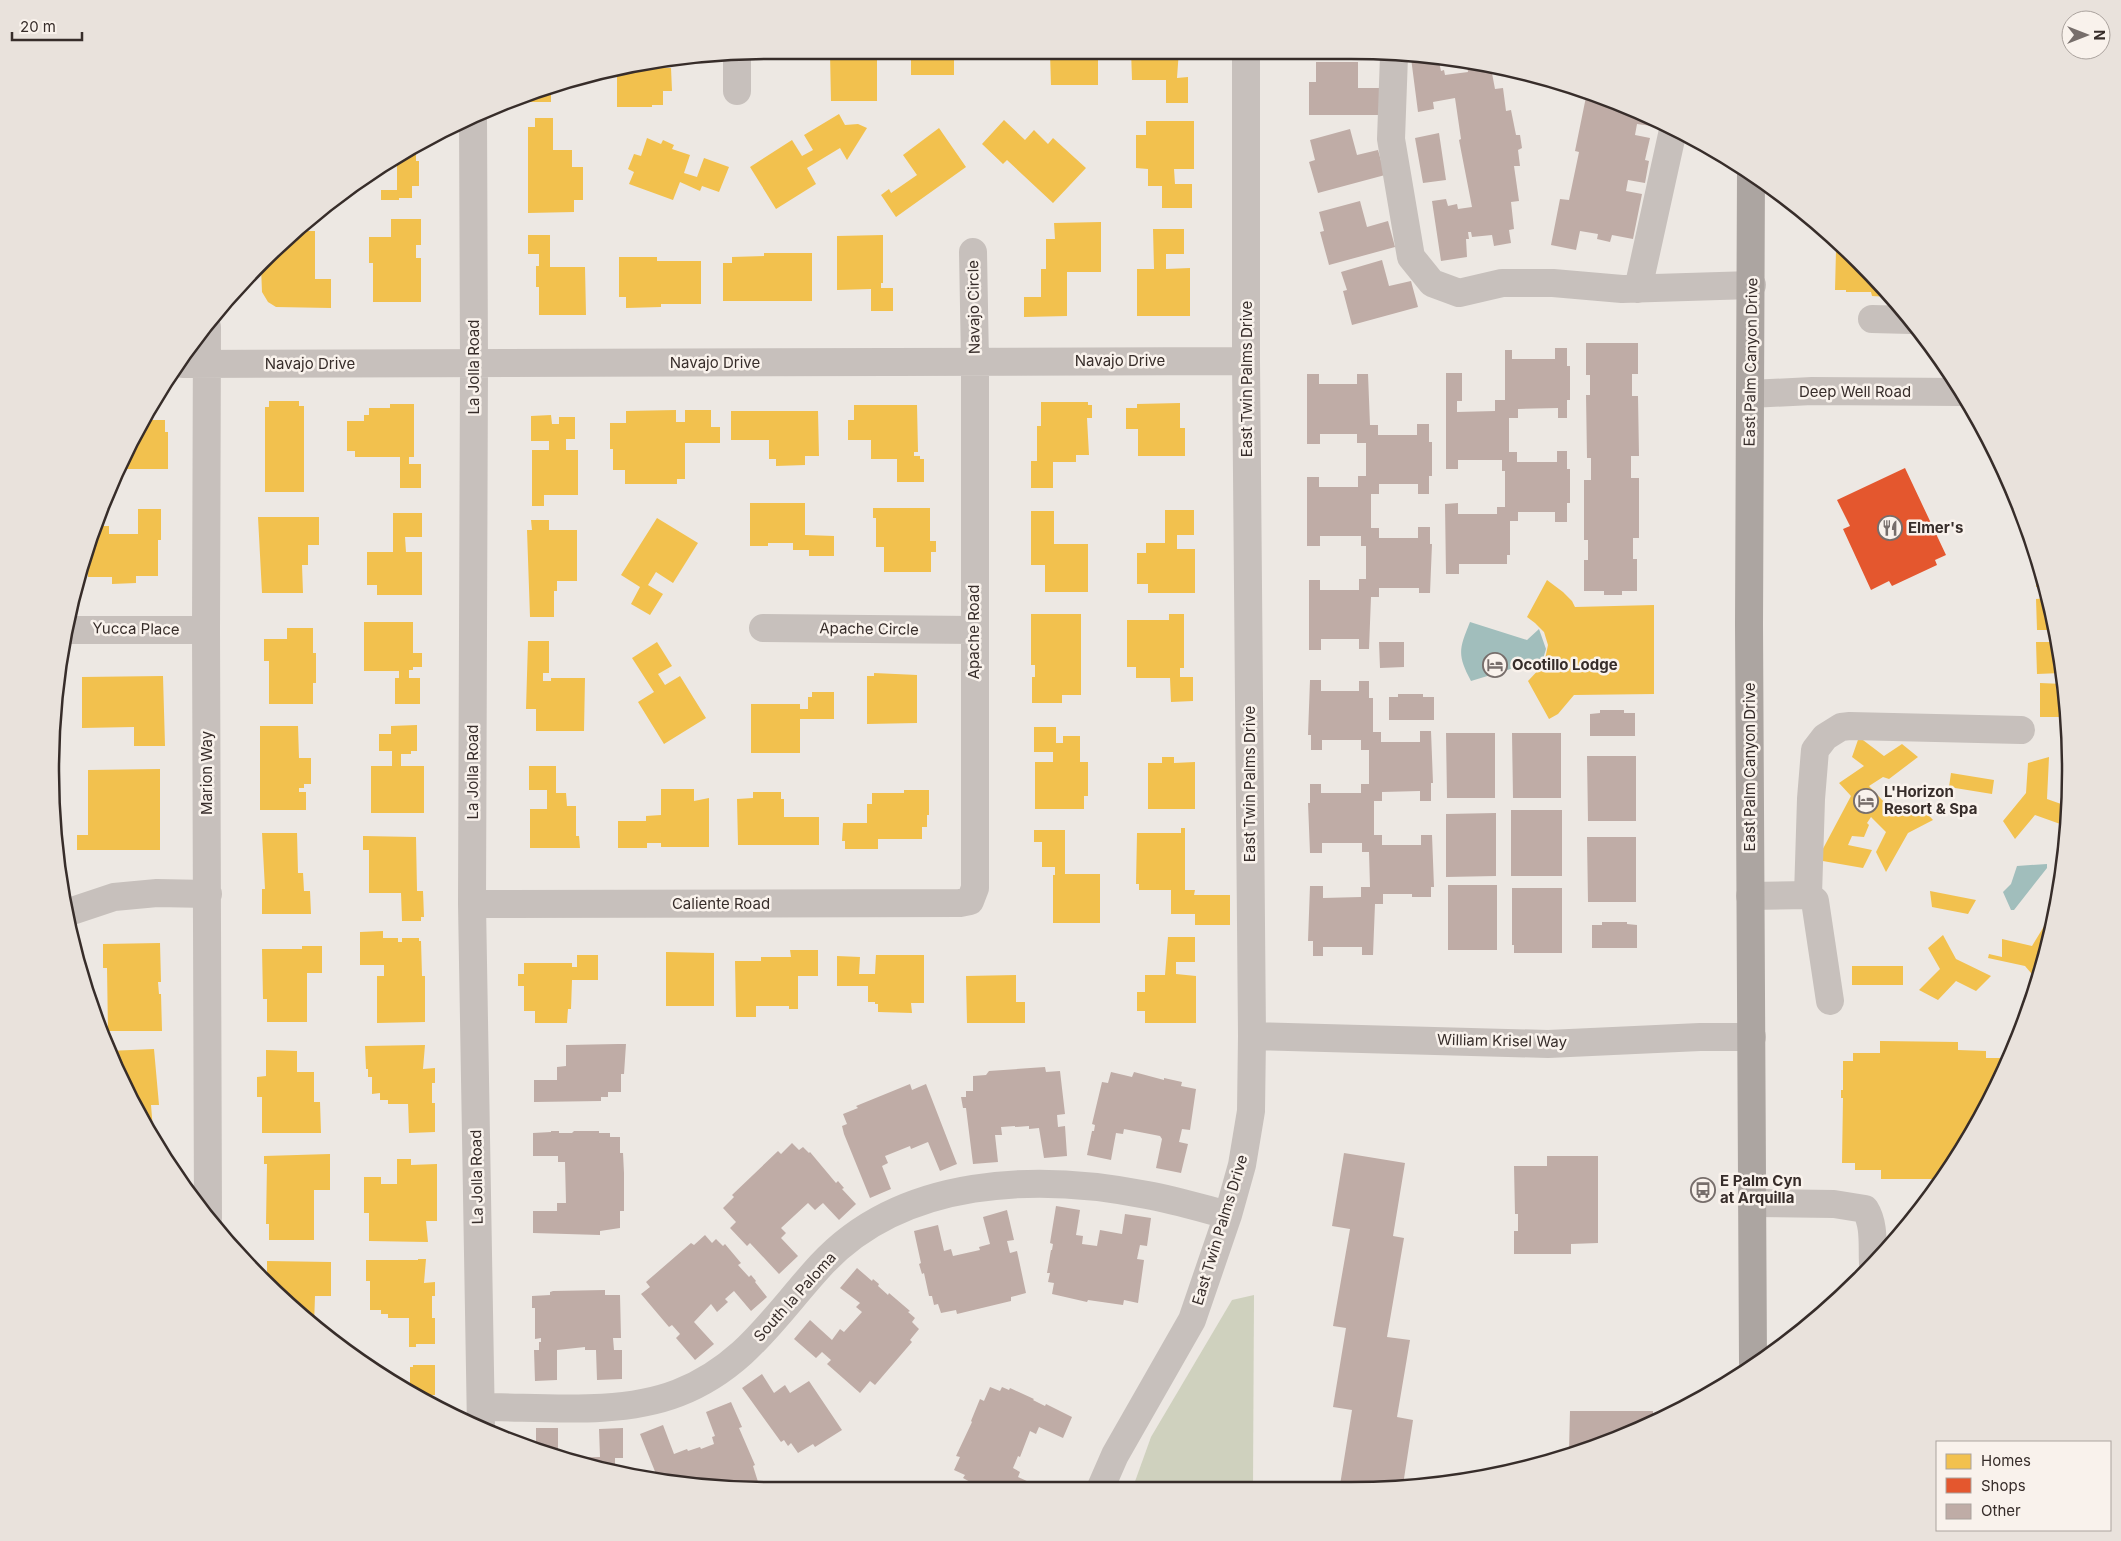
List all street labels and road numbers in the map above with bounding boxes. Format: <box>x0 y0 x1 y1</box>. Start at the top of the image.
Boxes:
street label: Navajo Circle <box>963 260 984 354</box>
street label: East Palm Canyon Drive <box>1740 277 1761 447</box>
street label: East Twin Palms Drive <box>1237 301 1256 457</box>
street label: La Jolla Road <box>464 320 483 414</box>
street label: Navajo Drive <box>1075 351 1165 370</box>
street label: Navajo Drive <box>670 353 760 372</box>
street label: Navajo Drive <box>265 354 355 373</box>
street label: Deep Well Road <box>1799 382 1911 401</box>
street label: Apache Road <box>964 585 983 679</box>
street label: Yucca Place <box>92 618 180 639</box>
street label: Apache Circle <box>819 618 919 639</box>
street label: East Palm Canyon Drive <box>1740 683 1759 851</box>
street label: East Twin Palms Drive <box>1240 706 1259 862</box>
street label: La Jolla Road <box>463 725 482 819</box>
street label: Marion Way <box>197 730 216 815</box>
street label: Caliente Road <box>672 894 770 913</box>
street label: William Krisel Way <box>1437 1030 1568 1051</box>
street label: La Jolla Road <box>466 1129 487 1225</box>
street label: East Twin Palms Drive <box>1188 1152 1251 1307</box>
street label: South la Paloma <box>749 1248 840 1345</box>

